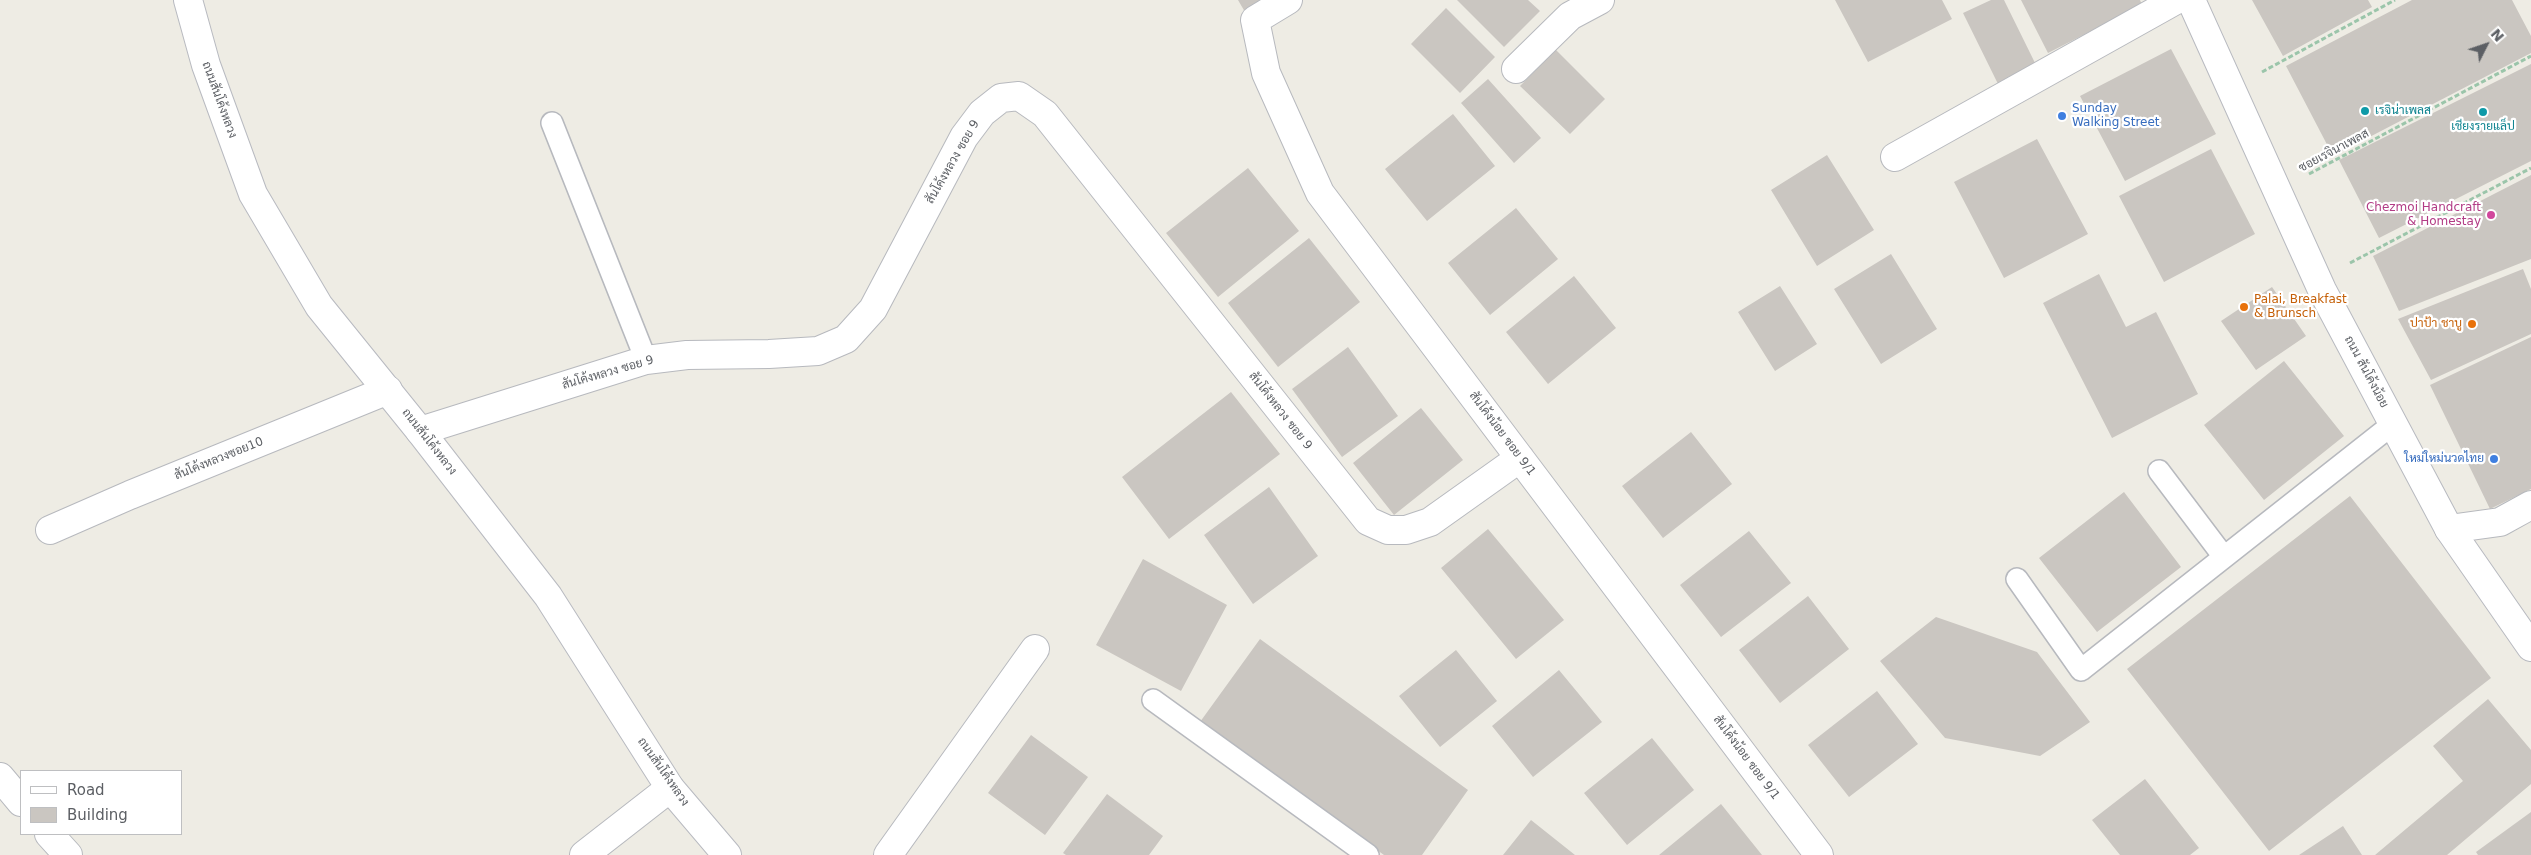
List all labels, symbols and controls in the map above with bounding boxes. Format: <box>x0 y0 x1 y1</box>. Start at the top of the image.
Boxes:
north arrow <box>2461 20 2511 70</box>
text: N <box>2487 25 2507 45</box>
street label: ถนนสันโค้งหลวง <box>199 60 239 140</box>
place label: Sunday Walking Street <box>2072 102 2160 130</box>
place label: เรจิน่าเพลส <box>2375 104 2431 118</box>
marker: เรจิน่าเพลส <box>2359 105 2371 117</box>
marker: เชียงรายแล็ป <box>2477 106 2489 118</box>
marker: Sunday Walking Street <box>2056 110 2068 122</box>
street label: สันโค้งหลวง ซอย 9 <box>923 117 983 207</box>
place label: เชียงรายแล็ป <box>2451 120 2515 134</box>
street label: ซอยเรจินาเพลส <box>2297 127 2371 175</box>
place label: Chezmoi Handcraft & Homestay <box>2366 201 2481 229</box>
marker: Chezmoi Handcraft & Homestay <box>2485 209 2497 221</box>
place label: Palai, Breakfast & Brunsch <box>2254 293 2347 321</box>
marker: Palai, Breakfast & Brunsch <box>2238 301 2250 313</box>
place label: ปาป้า ชาบู <box>2410 317 2462 331</box>
marker: ปาป้า ชาบู <box>2466 318 2478 330</box>
street label: ถนน สันโค้งน้อย <box>2341 334 2391 410</box>
street label: สันโค้งหลวง ซอย 9 <box>561 353 655 393</box>
street label: สันโค้งหลวง ซอย 9 <box>1245 369 1315 453</box>
street label: สันโค้งน้อย ซอย 9/1 <box>1466 389 1538 479</box>
street label: ถนนสันโค้งหลวง <box>399 406 459 478</box>
street label: สันโค้งหลวงซอย10 <box>172 435 266 483</box>
place label: ใหม่ใหม่นวดไทย <box>2405 452 2484 466</box>
marker: ใหม่ใหม่นวดไทย <box>2488 453 2500 465</box>
street label: สันโค้งน้อย ซอย 9/1 <box>1710 713 1782 803</box>
street label: ถนนสันโค้งหลวง <box>634 735 692 809</box>
legend <box>20 770 182 835</box>
text: Road <box>67 781 105 799</box>
text: Building <box>67 806 128 824</box>

